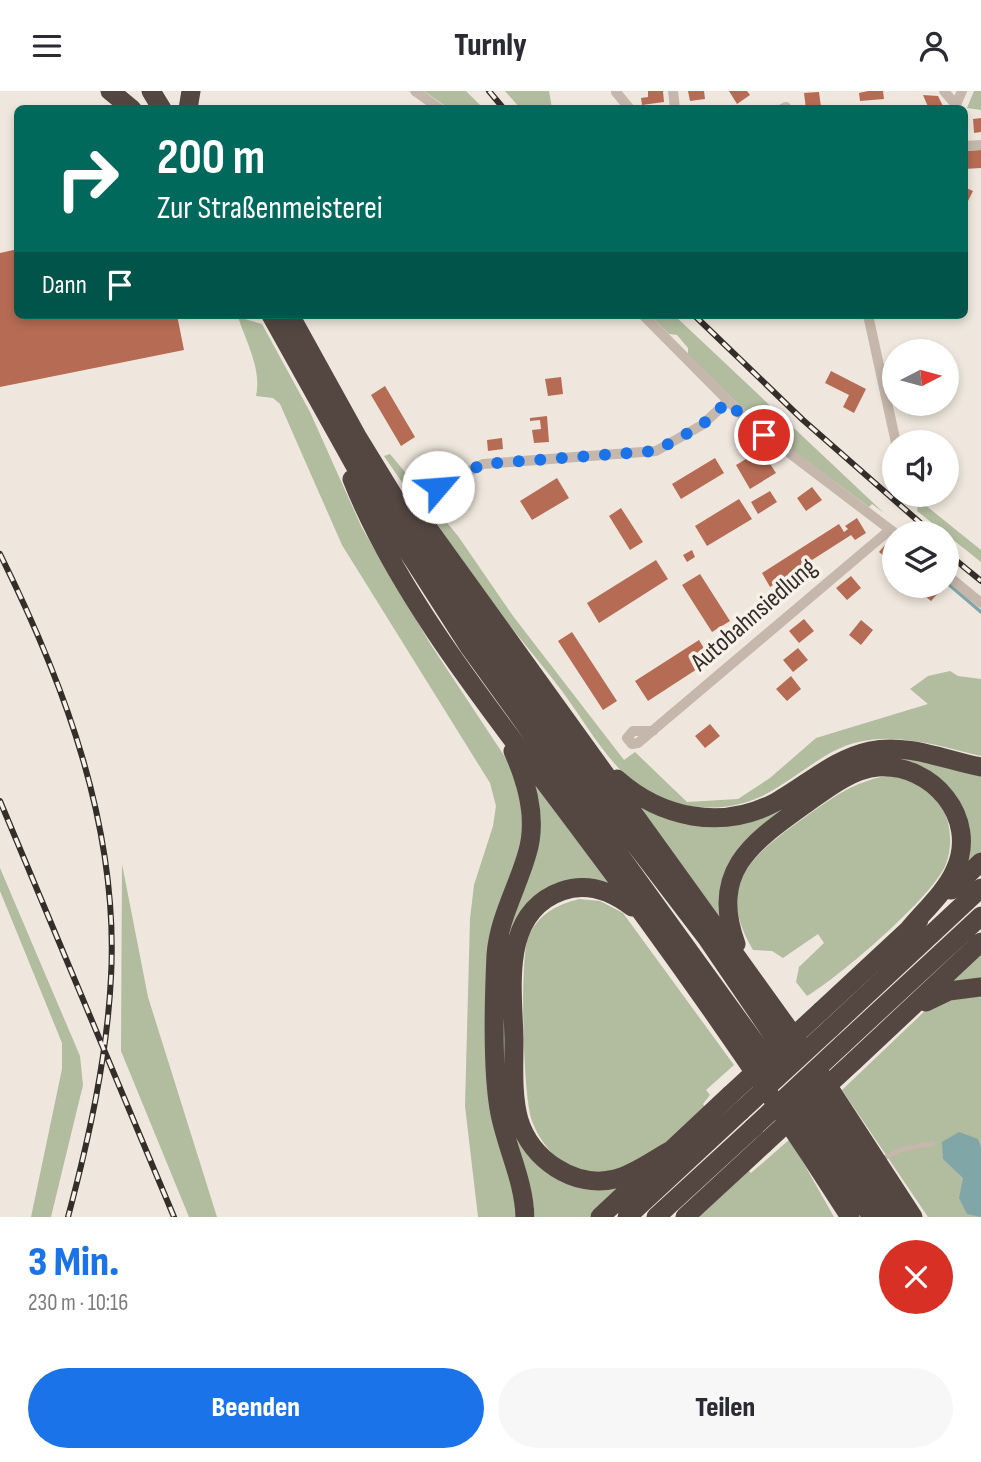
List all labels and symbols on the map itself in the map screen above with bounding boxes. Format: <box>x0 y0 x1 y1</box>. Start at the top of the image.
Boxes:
north arrow <box>882 339 959 417</box>
pin <box>734 405 794 465</box>
position arrow <box>401 450 475 524</box>
street label: Autobahnsiedlung <box>684 552 823 679</box>

